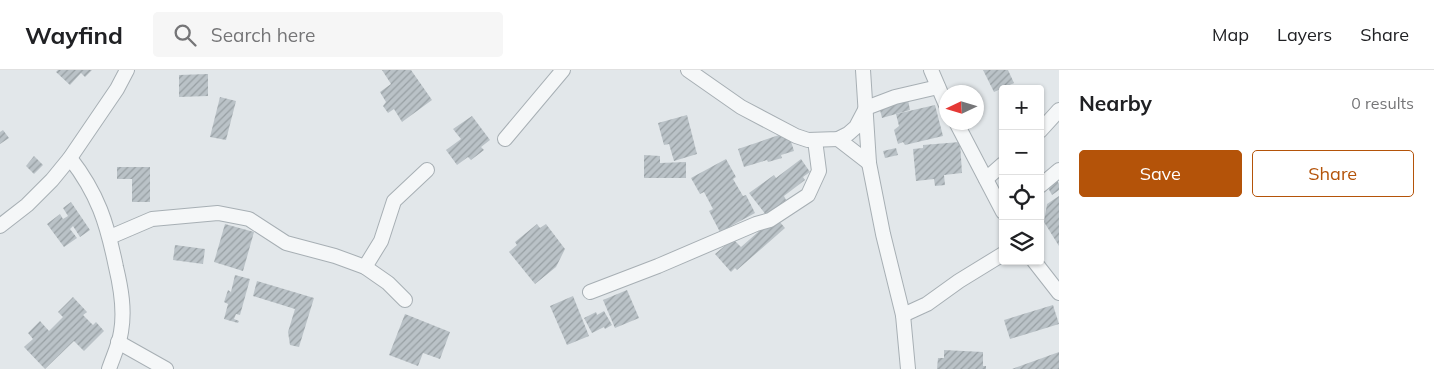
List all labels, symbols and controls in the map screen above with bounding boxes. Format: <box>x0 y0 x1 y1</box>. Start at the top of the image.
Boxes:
search box <box>153 12 503 57</box>
text: Wayfind <box>25 20 123 50</box>
icon: search <box>171 21 199 49</box>
text: Search here <box>211 23 315 47</box>
text: Map <box>1212 23 1249 46</box>
text: Layers <box>1277 23 1332 46</box>
text: Share <box>1360 23 1409 46</box>
north arrow <box>939 85 984 130</box>
map controls <box>999 85 1044 265</box>
button: + <box>999 85 1044 130</box>
text: Nearby <box>1079 90 1152 116</box>
text: 0 results <box>1351 93 1414 113</box>
button: − <box>999 130 1044 175</box>
button: Save <box>1079 150 1242 197</box>
button: Share <box>1252 150 1414 197</box>
button: locate <box>999 175 1044 220</box>
button: layers <box>999 220 1044 265</box>

